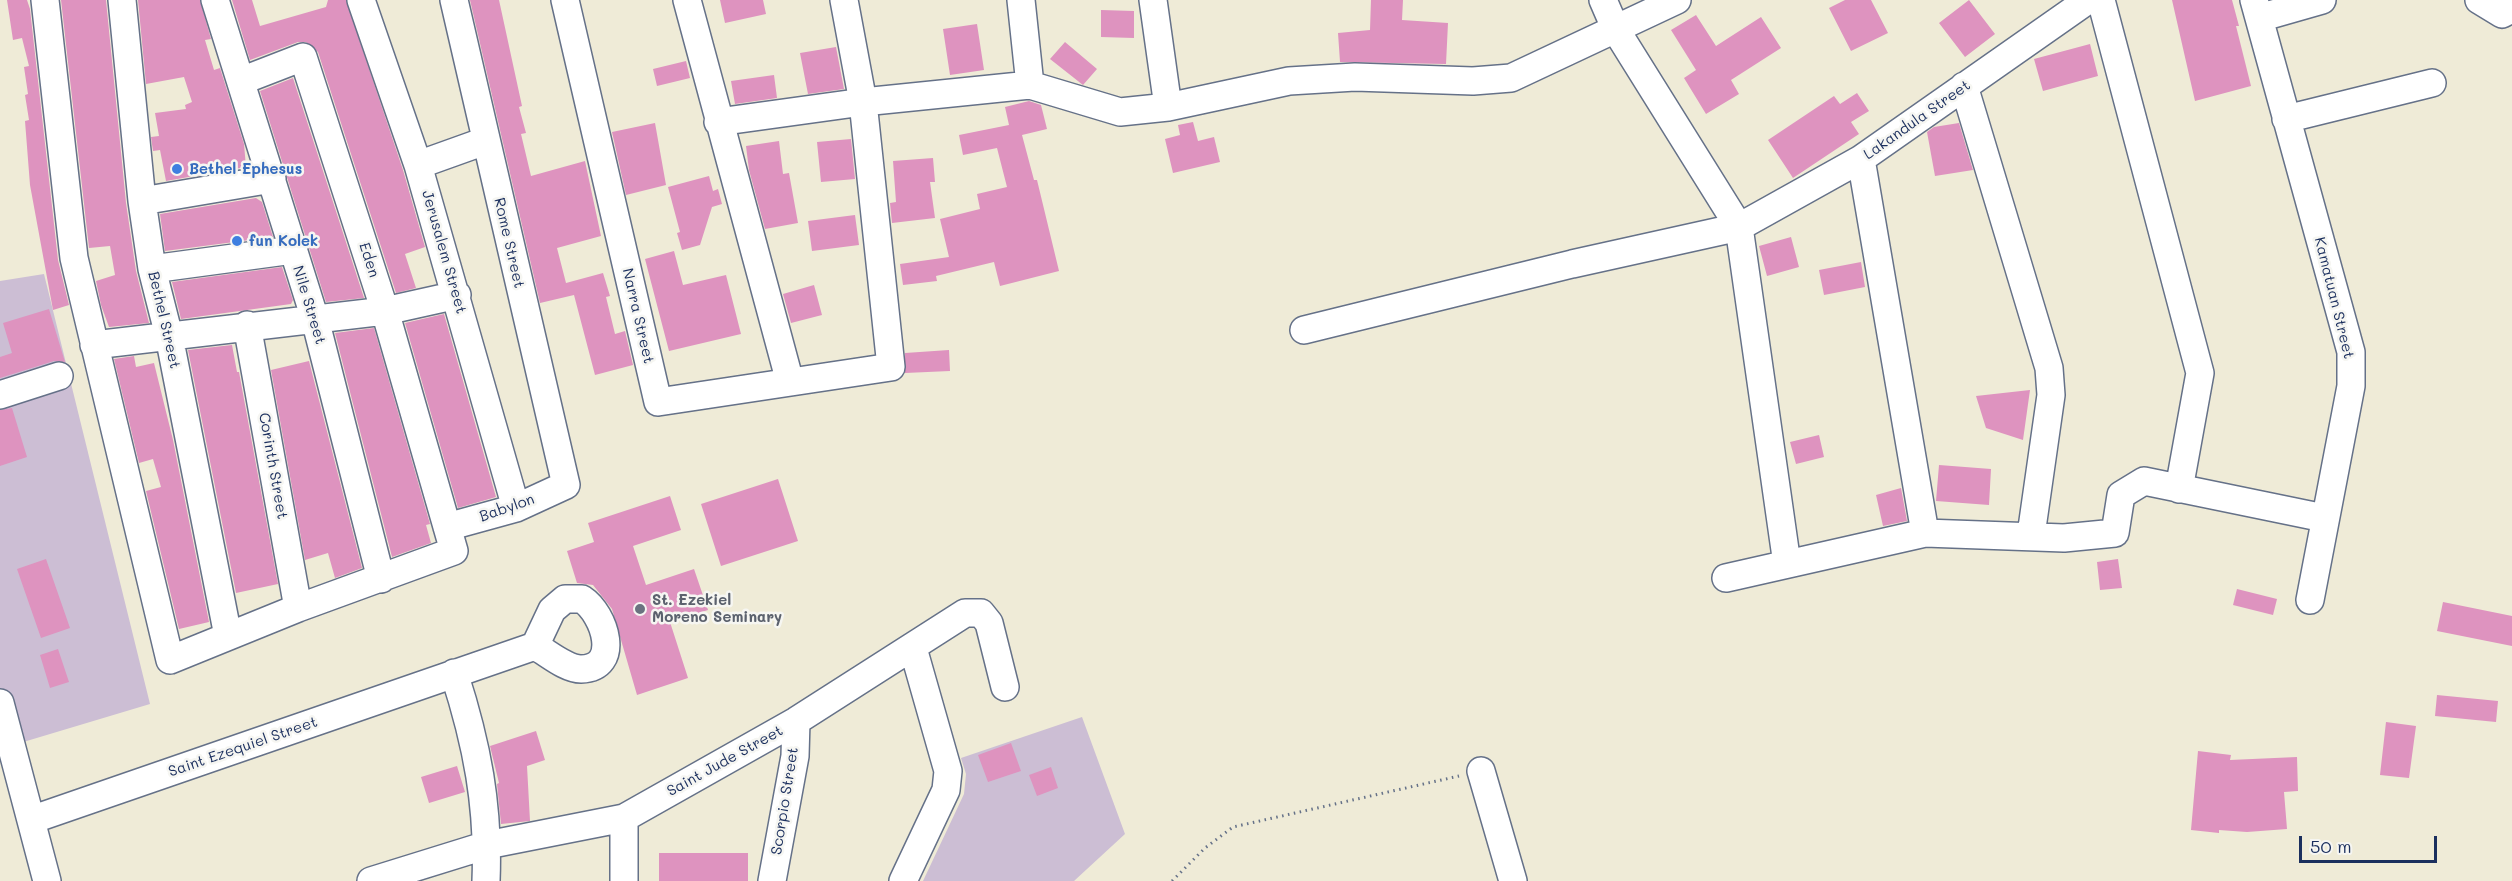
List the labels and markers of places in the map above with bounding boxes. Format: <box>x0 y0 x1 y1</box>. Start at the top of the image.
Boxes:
place label: Bethel Ephesus <box>189 160 302 178</box>
marker: Bethel Ephesus <box>170 162 184 176</box>
place label: fun Kolek <box>249 232 318 250</box>
marker: fun Kolek <box>230 234 244 248</box>
place label: St. Ezekiel Moreno Seminary <box>652 591 782 626</box>
marker: St. Ezekiel Moreno Seminary <box>633 602 647 616</box>

